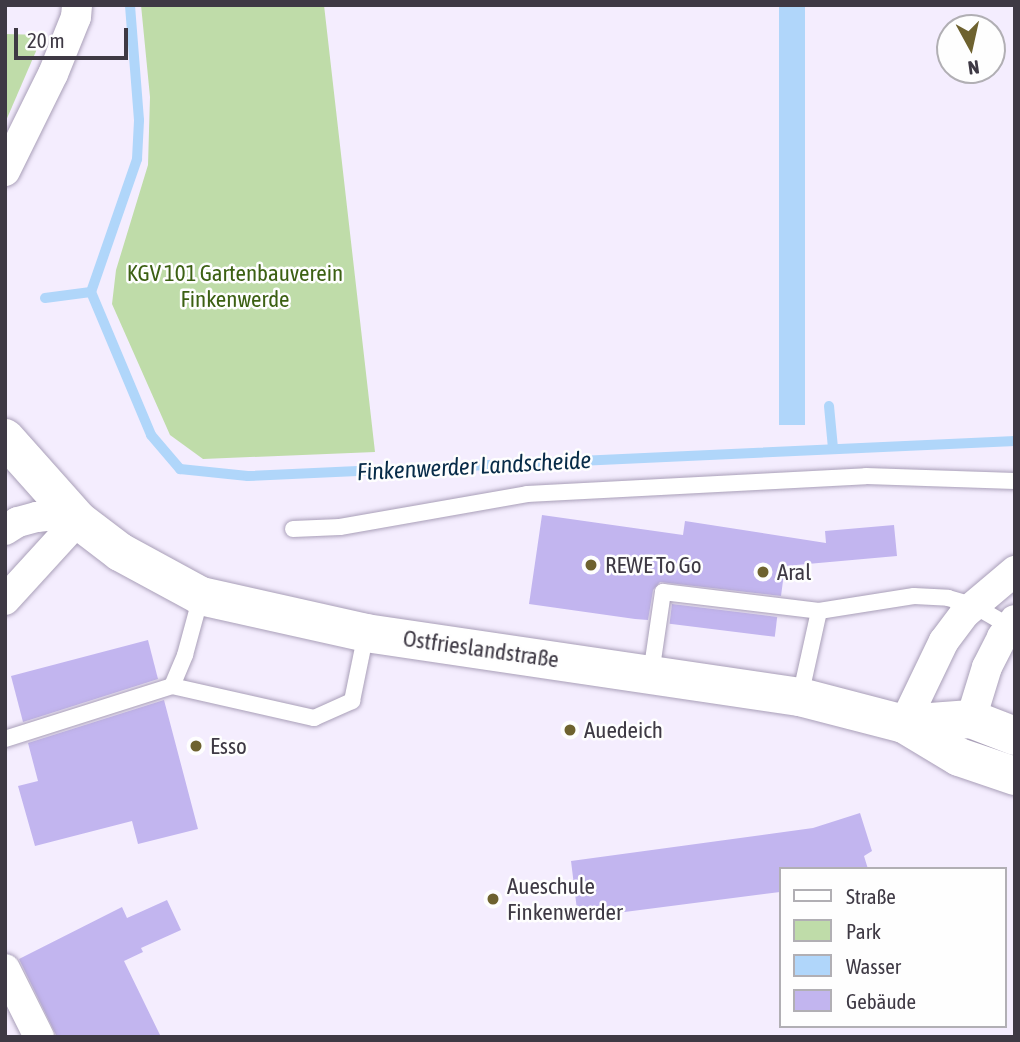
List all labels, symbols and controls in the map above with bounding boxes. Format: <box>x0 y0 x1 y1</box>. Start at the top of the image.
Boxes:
scale bar <box>18 14 131 58</box>
north arrow <box>936 14 1006 84</box>
text: 20 m <box>27 28 65 52</box>
text: N <box>967 56 981 79</box>
park label: KGV 101 Gartenbauverein Finkenwerde <box>127 259 343 313</box>
water label: Finkenwerder Landscheide <box>356 445 592 487</box>
place label: REWE To Go <box>605 551 702 579</box>
marker: REWE To Go <box>583 557 599 573</box>
place label: Aral <box>777 558 811 586</box>
marker: Aral <box>755 564 771 580</box>
street label: Ostfrieslandstraße <box>401 624 561 674</box>
place label: Auedeich <box>584 716 663 744</box>
marker: Auedeich <box>562 722 578 738</box>
place label: Esso <box>210 732 247 760</box>
marker: Esso <box>188 738 204 754</box>
legend <box>778 867 1006 1028</box>
place label: Aueschule Finkenwerder <box>507 872 623 926</box>
text: Straße <box>846 884 896 908</box>
marker: Aueschule Finkenwerder <box>485 891 501 907</box>
text: Park <box>846 919 881 943</box>
text: Wasser <box>846 954 901 978</box>
text: Gebäude <box>846 989 916 1013</box>

